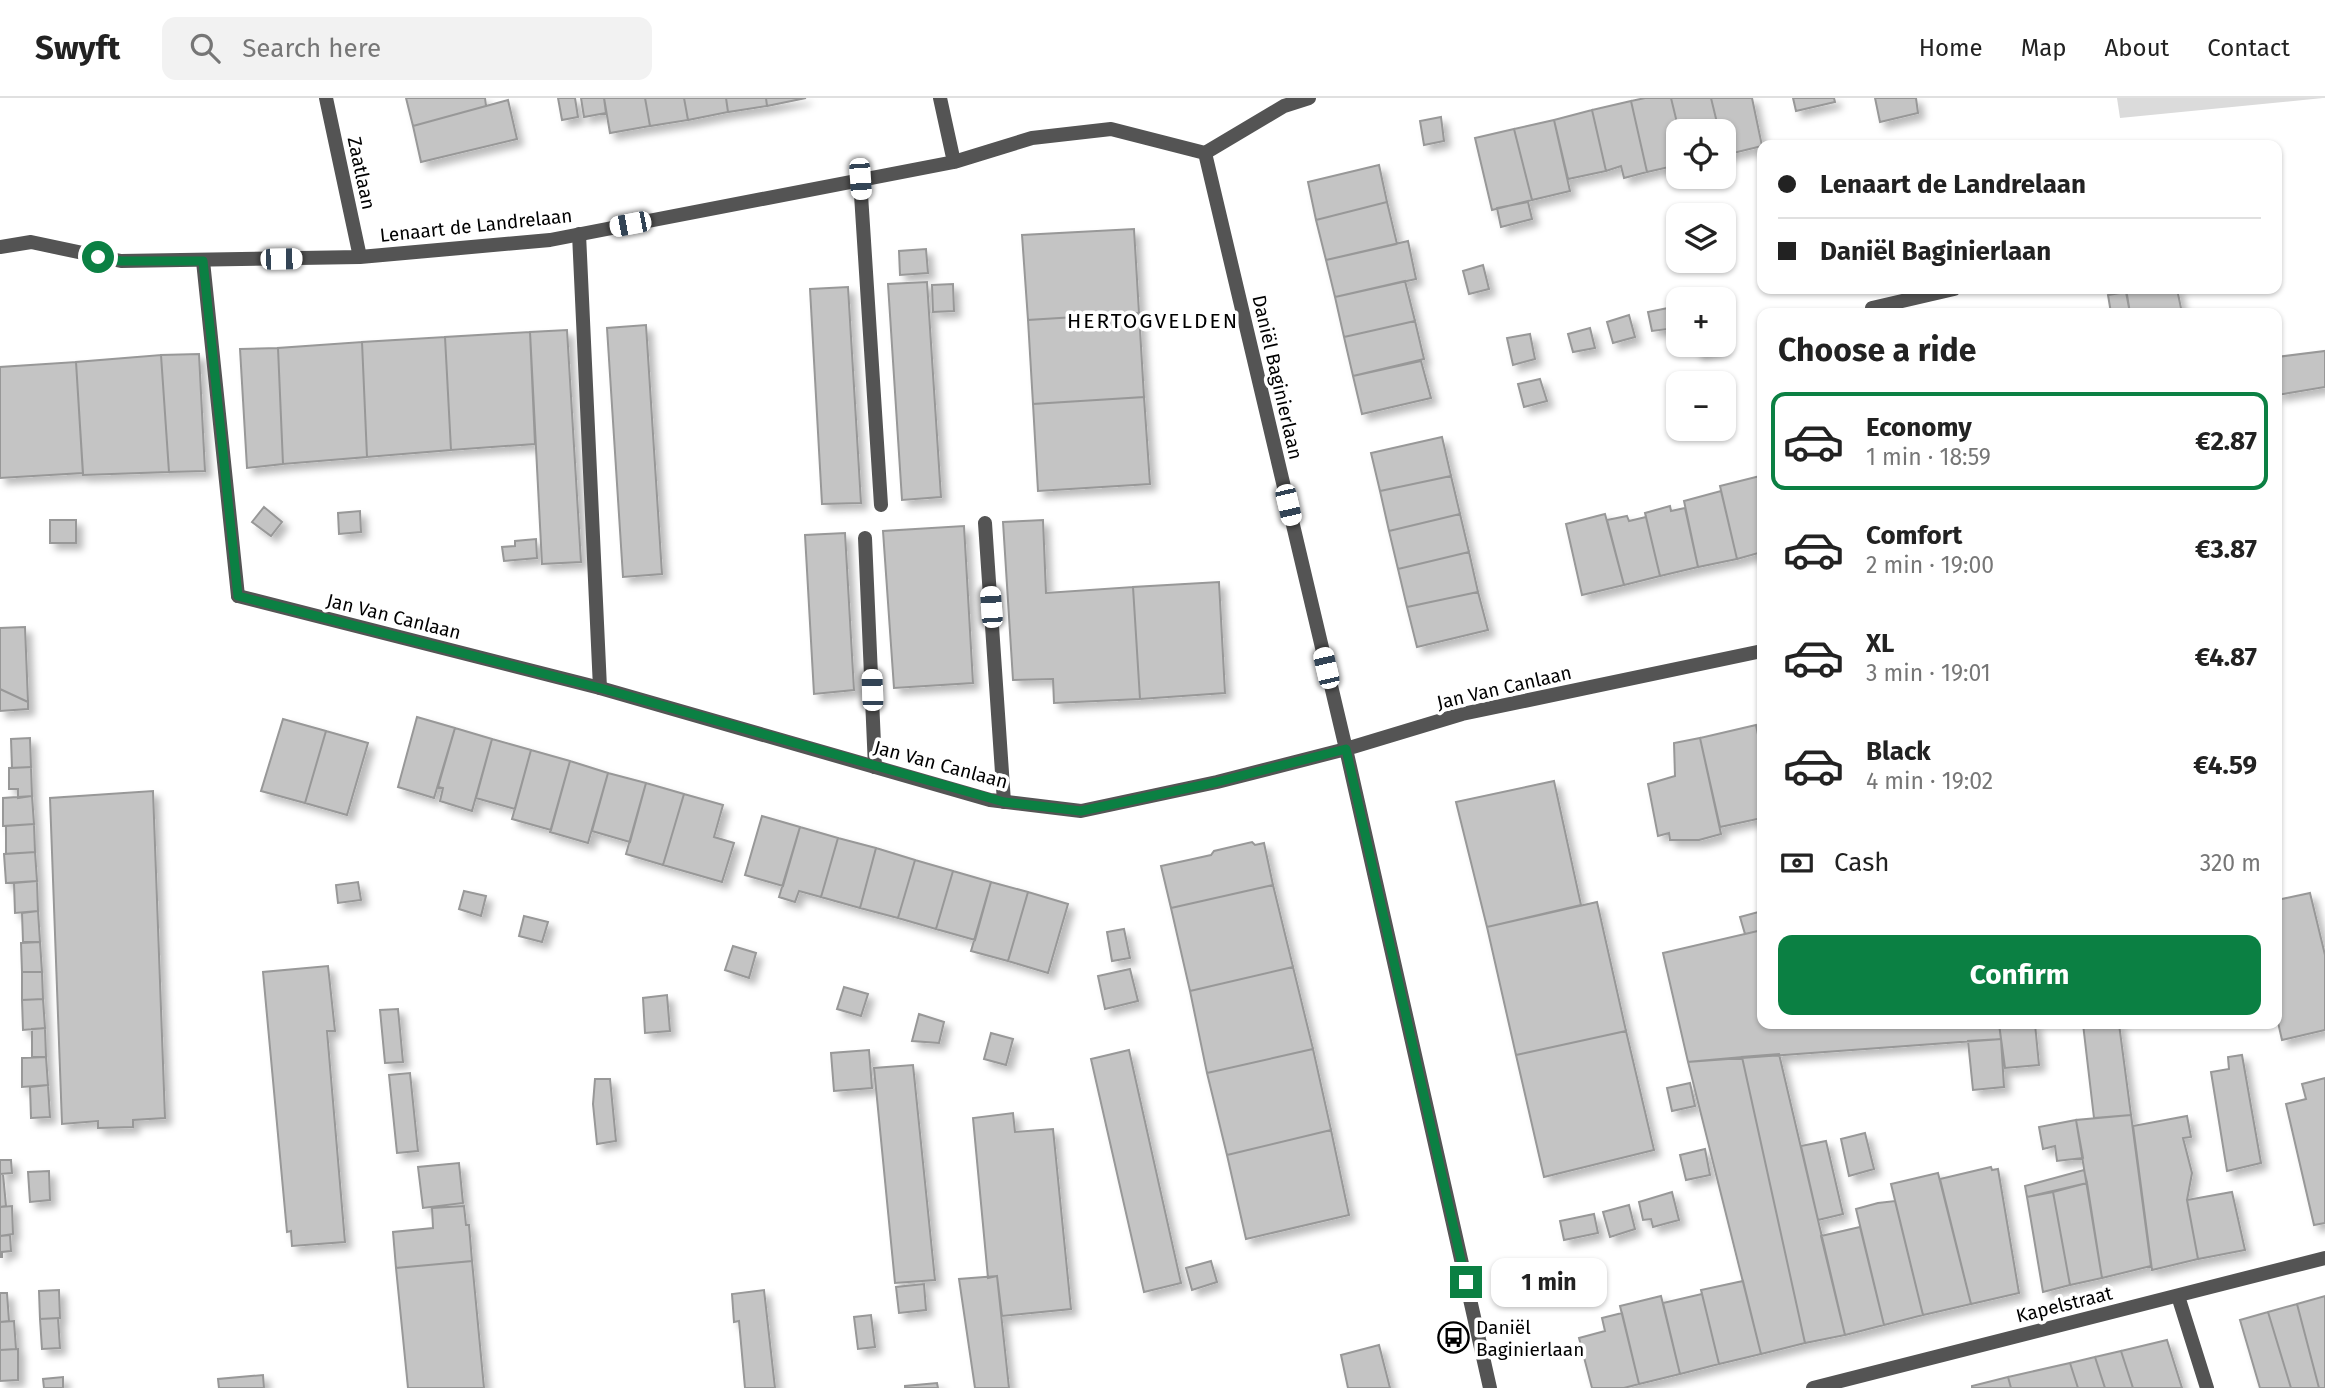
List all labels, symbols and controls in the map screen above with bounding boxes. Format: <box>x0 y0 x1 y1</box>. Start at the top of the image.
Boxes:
search box <box>162 17 652 80</box>
text: Swyft <box>35 28 120 68</box>
icon: search <box>186 29 224 67</box>
text: Search here <box>242 33 381 64</box>
text: Home <box>1919 34 1983 62</box>
text: Map <box>2021 34 2067 62</box>
text: About <box>2105 34 2169 62</box>
text: Contact <box>2207 34 2290 62</box>
map controls <box>1666 119 1736 441</box>
button: locate <box>1666 119 1736 189</box>
street label: Zaatlaan <box>343 134 380 212</box>
car <box>849 157 872 201</box>
text: Lenaart de Landrelaan <box>1820 169 2086 200</box>
button: layers <box>1666 203 1736 273</box>
street label: Lenaart de Landrelaan <box>379 204 573 247</box>
car <box>608 210 653 238</box>
text: Daniël Baginierlaan <box>1820 236 2051 267</box>
route start <box>82 241 114 273</box>
car <box>260 248 303 270</box>
button: + <box>1666 287 1736 357</box>
street label: Daniël Baginierlaan <box>1247 293 1308 462</box>
district label: HERTOGVELDEN <box>1067 308 1239 334</box>
text: Choose a ride <box>1778 331 1976 369</box>
button: − <box>1666 371 1736 441</box>
icon: car <box>1782 410 1845 473</box>
text: Economy <box>1866 412 1972 443</box>
text: €2.87 <box>2195 426 2257 457</box>
text: 1 min · 18:59 <box>1866 443 1991 471</box>
car <box>1274 482 1303 528</box>
icon: car <box>1782 518 1845 581</box>
text: Comfort <box>1866 520 1962 551</box>
text: €3.87 <box>2195 534 2257 565</box>
text: 2 min · 19:00 <box>1866 551 1994 579</box>
car <box>980 585 1003 629</box>
street label: Jan Van Canlaan <box>324 589 463 644</box>
icon: car <box>1782 626 1845 689</box>
text: XL <box>1866 628 1894 659</box>
text: €4.87 <box>2195 642 2257 673</box>
car <box>1312 645 1341 691</box>
text: 3 min · 19:01 <box>1866 659 1991 687</box>
street label: Jan Van Canlaan <box>1434 661 1574 714</box>
car <box>861 669 884 711</box>
icon: car <box>1782 734 1845 797</box>
street label: Jan Van Canlaan <box>871 736 1010 793</box>
text: Black <box>1866 736 1931 767</box>
text: €4.59 <box>2193 750 2257 781</box>
text: 4 min · 19:02 <box>1866 767 1993 795</box>
icon: cash <box>1778 844 1816 882</box>
text: Cash <box>1834 847 1890 878</box>
text: 320 m <box>2200 849 2261 877</box>
button: Confirm <box>1778 935 2261 1015</box>
callout: 1 min <box>1490 1258 1606 1306</box>
route end <box>1450 1266 1482 1298</box>
text: 1 min <box>1521 1268 1577 1296</box>
street label: Kapelstraat <box>2014 1281 2115 1328</box>
place label: Daniël Baginierlaan <box>1476 1316 1584 1361</box>
bus stop icon: Daniël Baginierlaan <box>1436 1321 1470 1355</box>

